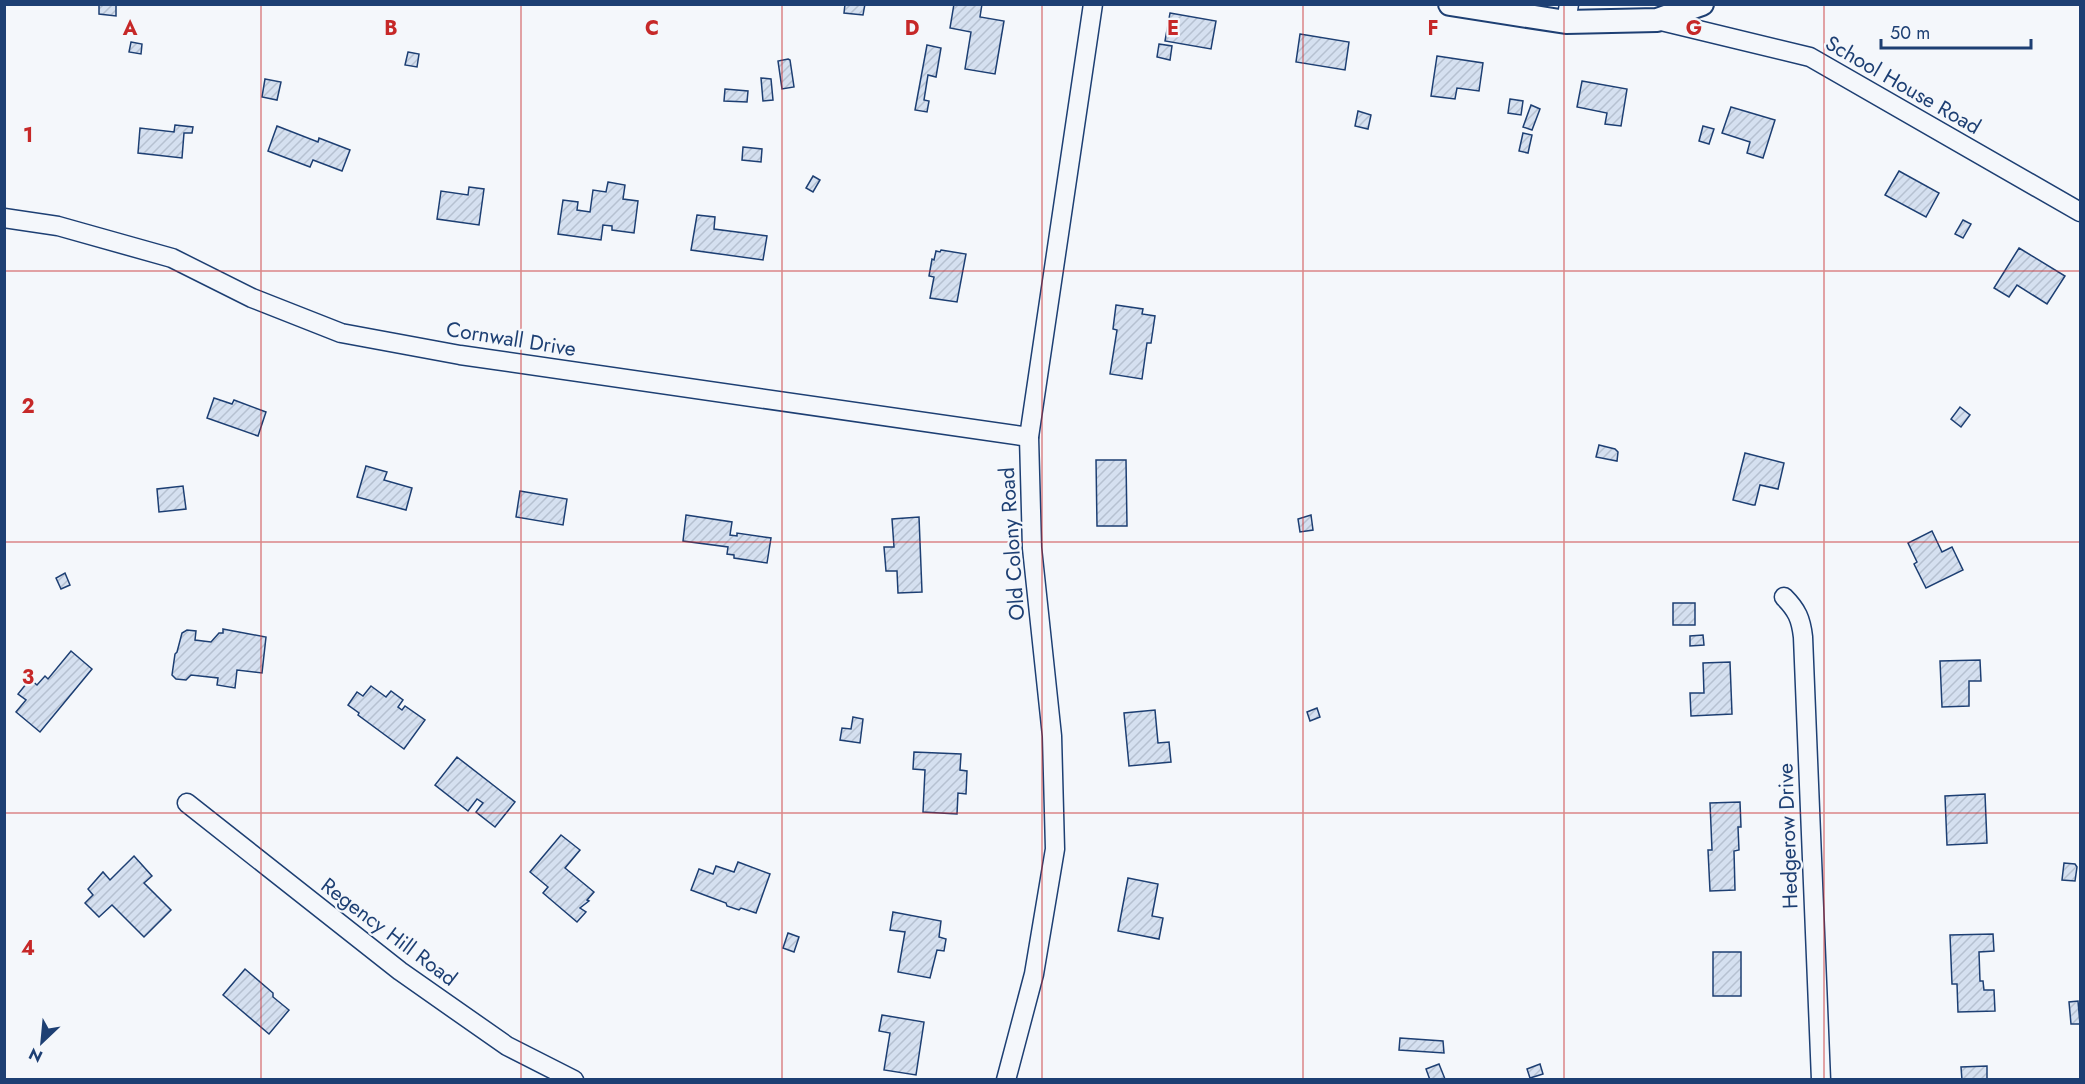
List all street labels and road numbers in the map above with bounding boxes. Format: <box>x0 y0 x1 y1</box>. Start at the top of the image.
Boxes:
street label: School House Road <box>1820 28 1986 142</box>
street label: Cornwall Drive <box>444 314 578 364</box>
street label: Old Colony Road <box>992 466 1032 622</box>
street label: Hedgerow Drive <box>1770 762 1806 909</box>
street label: Regency Hill Road <box>315 871 463 993</box>

